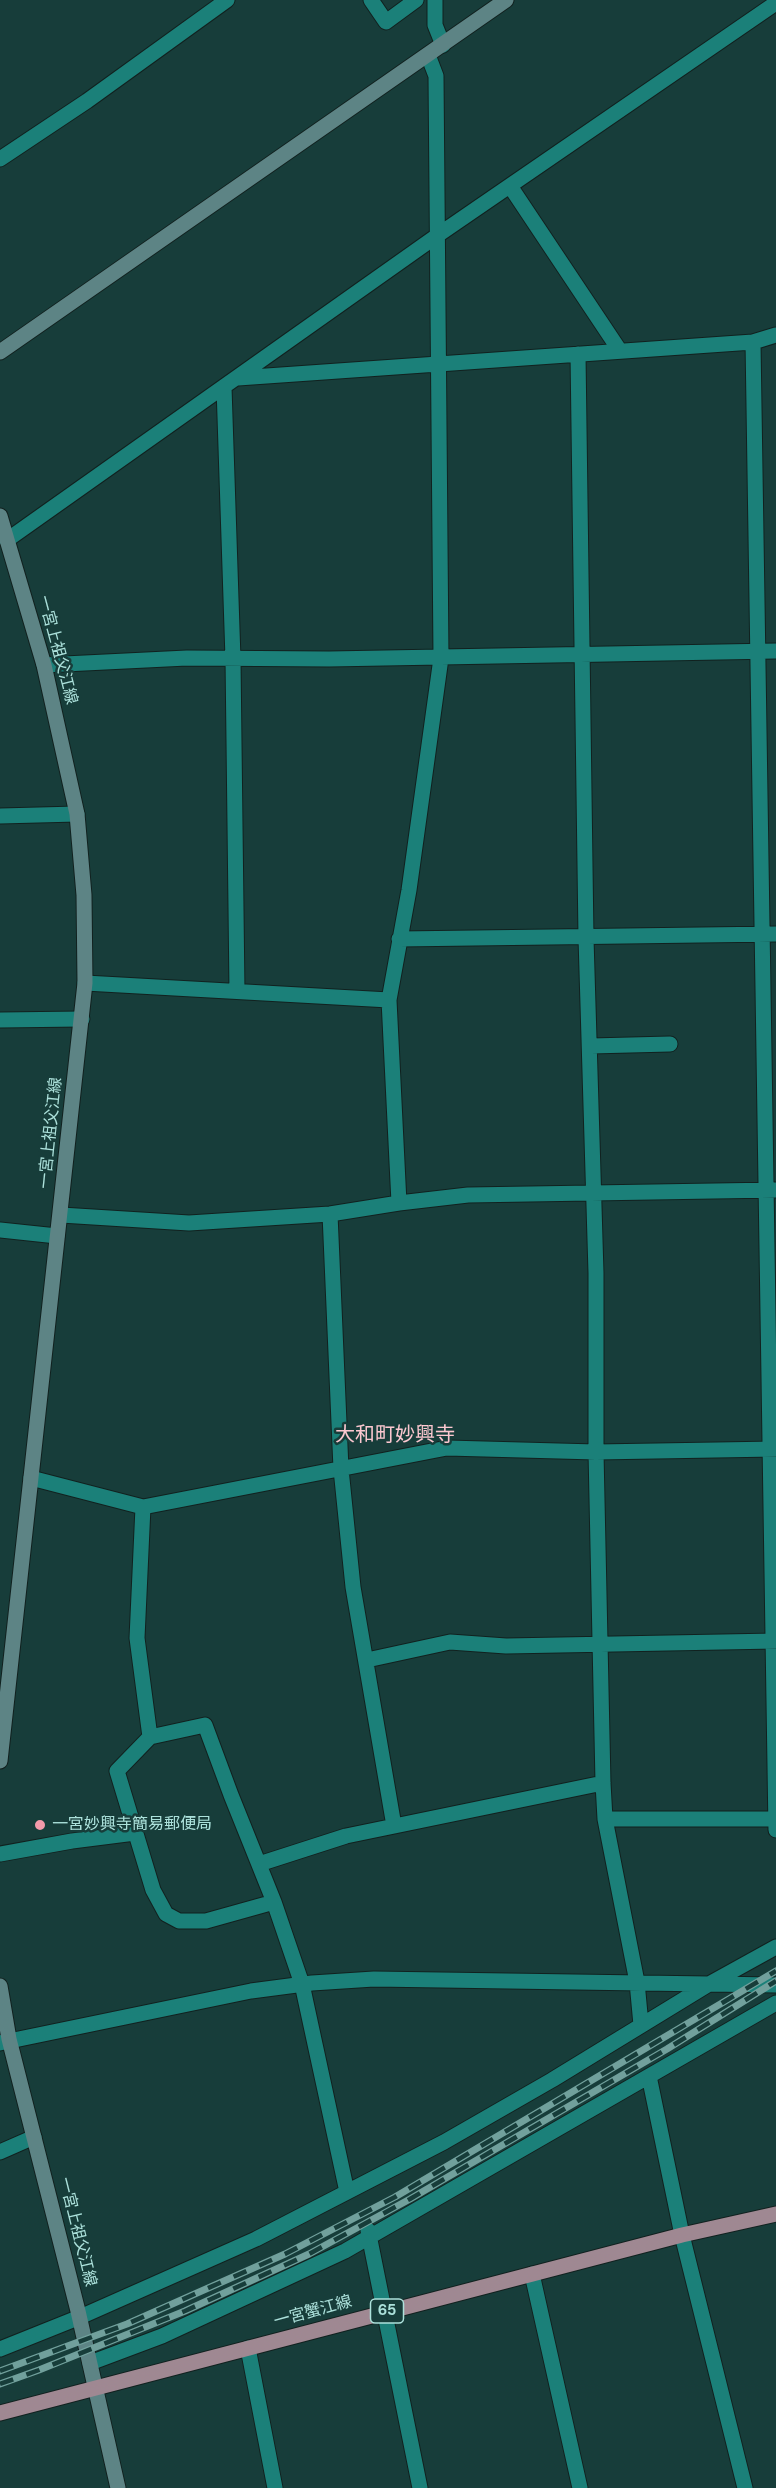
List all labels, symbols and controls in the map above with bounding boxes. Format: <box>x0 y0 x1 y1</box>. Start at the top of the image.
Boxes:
street label: 一宮上祖父江線 <box>33 593 81 707</box>
street label: 一宮上祖父江線 <box>36 1076 66 1190</box>
district label: 大和町妙興寺 <box>335 1424 455 1448</box>
place label: 一宮妙興寺簡易郵便局 <box>52 1815 212 1835</box>
marker: 一宮妙興寺簡易郵便局 <box>33 1818 47 1832</box>
street label: 一宮上祖父江線 <box>54 2175 100 2289</box>
street label: 一宮蟹江線 <box>272 2292 354 2332</box>
road number: 65 <box>370 2299 404 2323</box>

